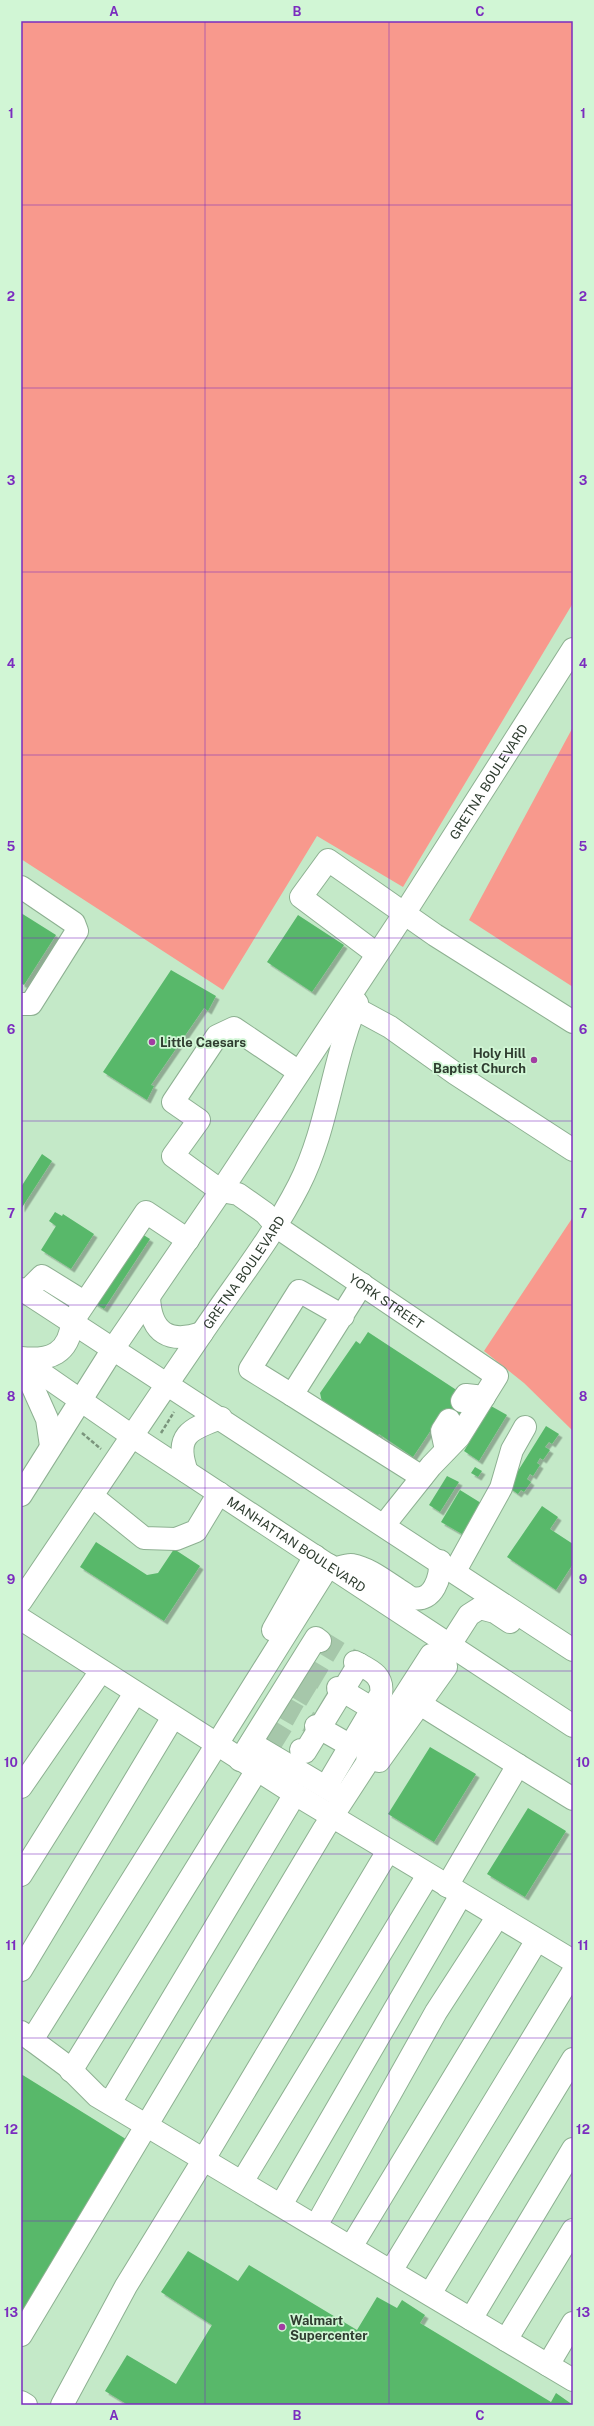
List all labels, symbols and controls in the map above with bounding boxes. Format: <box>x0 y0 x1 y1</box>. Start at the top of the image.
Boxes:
text: A <box>109 4 119 19</box>
text: B <box>293 4 302 19</box>
text: C <box>475 4 485 19</box>
text: 1 <box>8 106 14 121</box>
text: 1 <box>580 106 586 121</box>
text: 2 <box>7 289 15 304</box>
text: 2 <box>579 289 587 304</box>
text: 3 <box>7 473 16 488</box>
text: 3 <box>579 473 588 488</box>
text: 4 <box>7 656 16 671</box>
text: 4 <box>579 656 588 671</box>
street label: GRETNA BOULEVARD <box>446 721 531 842</box>
text: 5 <box>7 839 16 854</box>
text: 5 <box>579 839 588 854</box>
text: 6 <box>7 1022 16 1037</box>
text: 6 <box>579 1022 588 1037</box>
place label: Little Caesars <box>160 1035 246 1050</box>
marker: Little Caesars <box>147 1037 157 1047</box>
place label: Holy Hill Baptist Church <box>433 1046 526 1076</box>
marker: Holy Hill Baptist Church <box>529 1055 539 1065</box>
text: 7 <box>7 1206 15 1221</box>
text: 7 <box>579 1206 587 1221</box>
street label: GRETNA BOULEVARD <box>200 1213 288 1332</box>
street label: YORK STREET <box>346 1271 427 1332</box>
text: 8 <box>7 1389 16 1404</box>
text: 8 <box>579 1389 588 1404</box>
street label: MANHATTAN BOULEVARD <box>224 1493 369 1595</box>
text: 9 <box>7 1572 15 1587</box>
text: 9 <box>579 1572 587 1587</box>
text: 10 <box>4 1755 18 1770</box>
text: 10 <box>576 1755 590 1770</box>
text: 11 <box>5 1938 17 1953</box>
text: 11 <box>577 1938 589 1953</box>
text: 12 <box>4 2122 18 2137</box>
text: 12 <box>576 2122 590 2137</box>
text: 13 <box>4 2305 18 2320</box>
text: 13 <box>576 2305 590 2320</box>
place label: Walmart Supercenter <box>290 2313 368 2343</box>
marker: Walmart Supercenter <box>277 2322 287 2332</box>
text: A <box>109 2408 119 2423</box>
text: B <box>293 2408 302 2423</box>
text: C <box>475 2408 485 2423</box>

